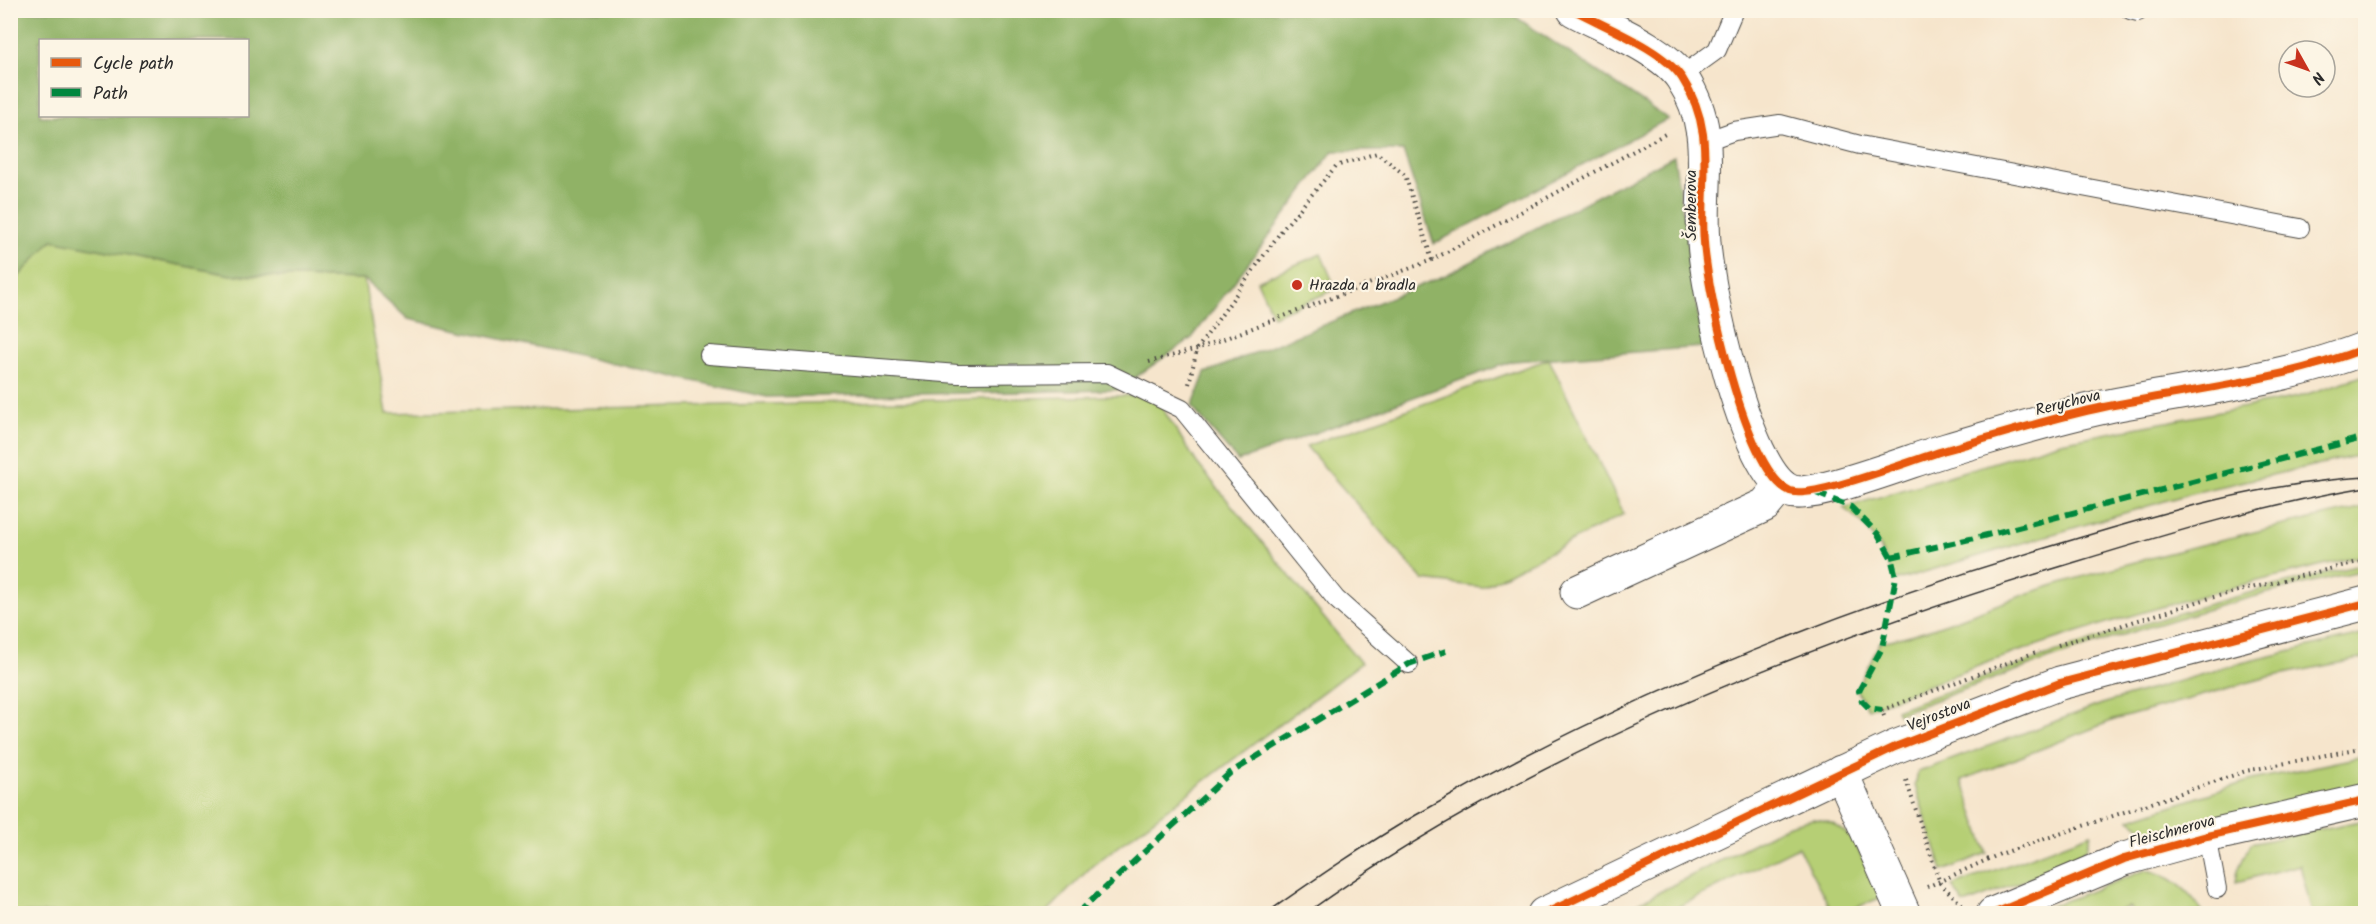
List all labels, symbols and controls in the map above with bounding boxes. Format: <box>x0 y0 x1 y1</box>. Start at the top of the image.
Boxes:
legend <box>39 39 249 117</box>
north arrow <box>2277 39 2337 99</box>
text: Cycle path <box>93 50 174 79</box>
text: N <box>2305 66 2330 90</box>
text: Path <box>93 80 128 109</box>
street label: Šemberova <box>1679 170 1704 240</box>
place label: Hrazda a bradla <box>1309 273 1416 298</box>
marker: Hrazda a bradla <box>1290 278 1304 292</box>
street label: Rerychova <box>2033 383 2103 423</box>
street label: Vejrostova <box>1903 691 1975 739</box>
street label: Fleischnerova <box>2126 808 2218 856</box>

